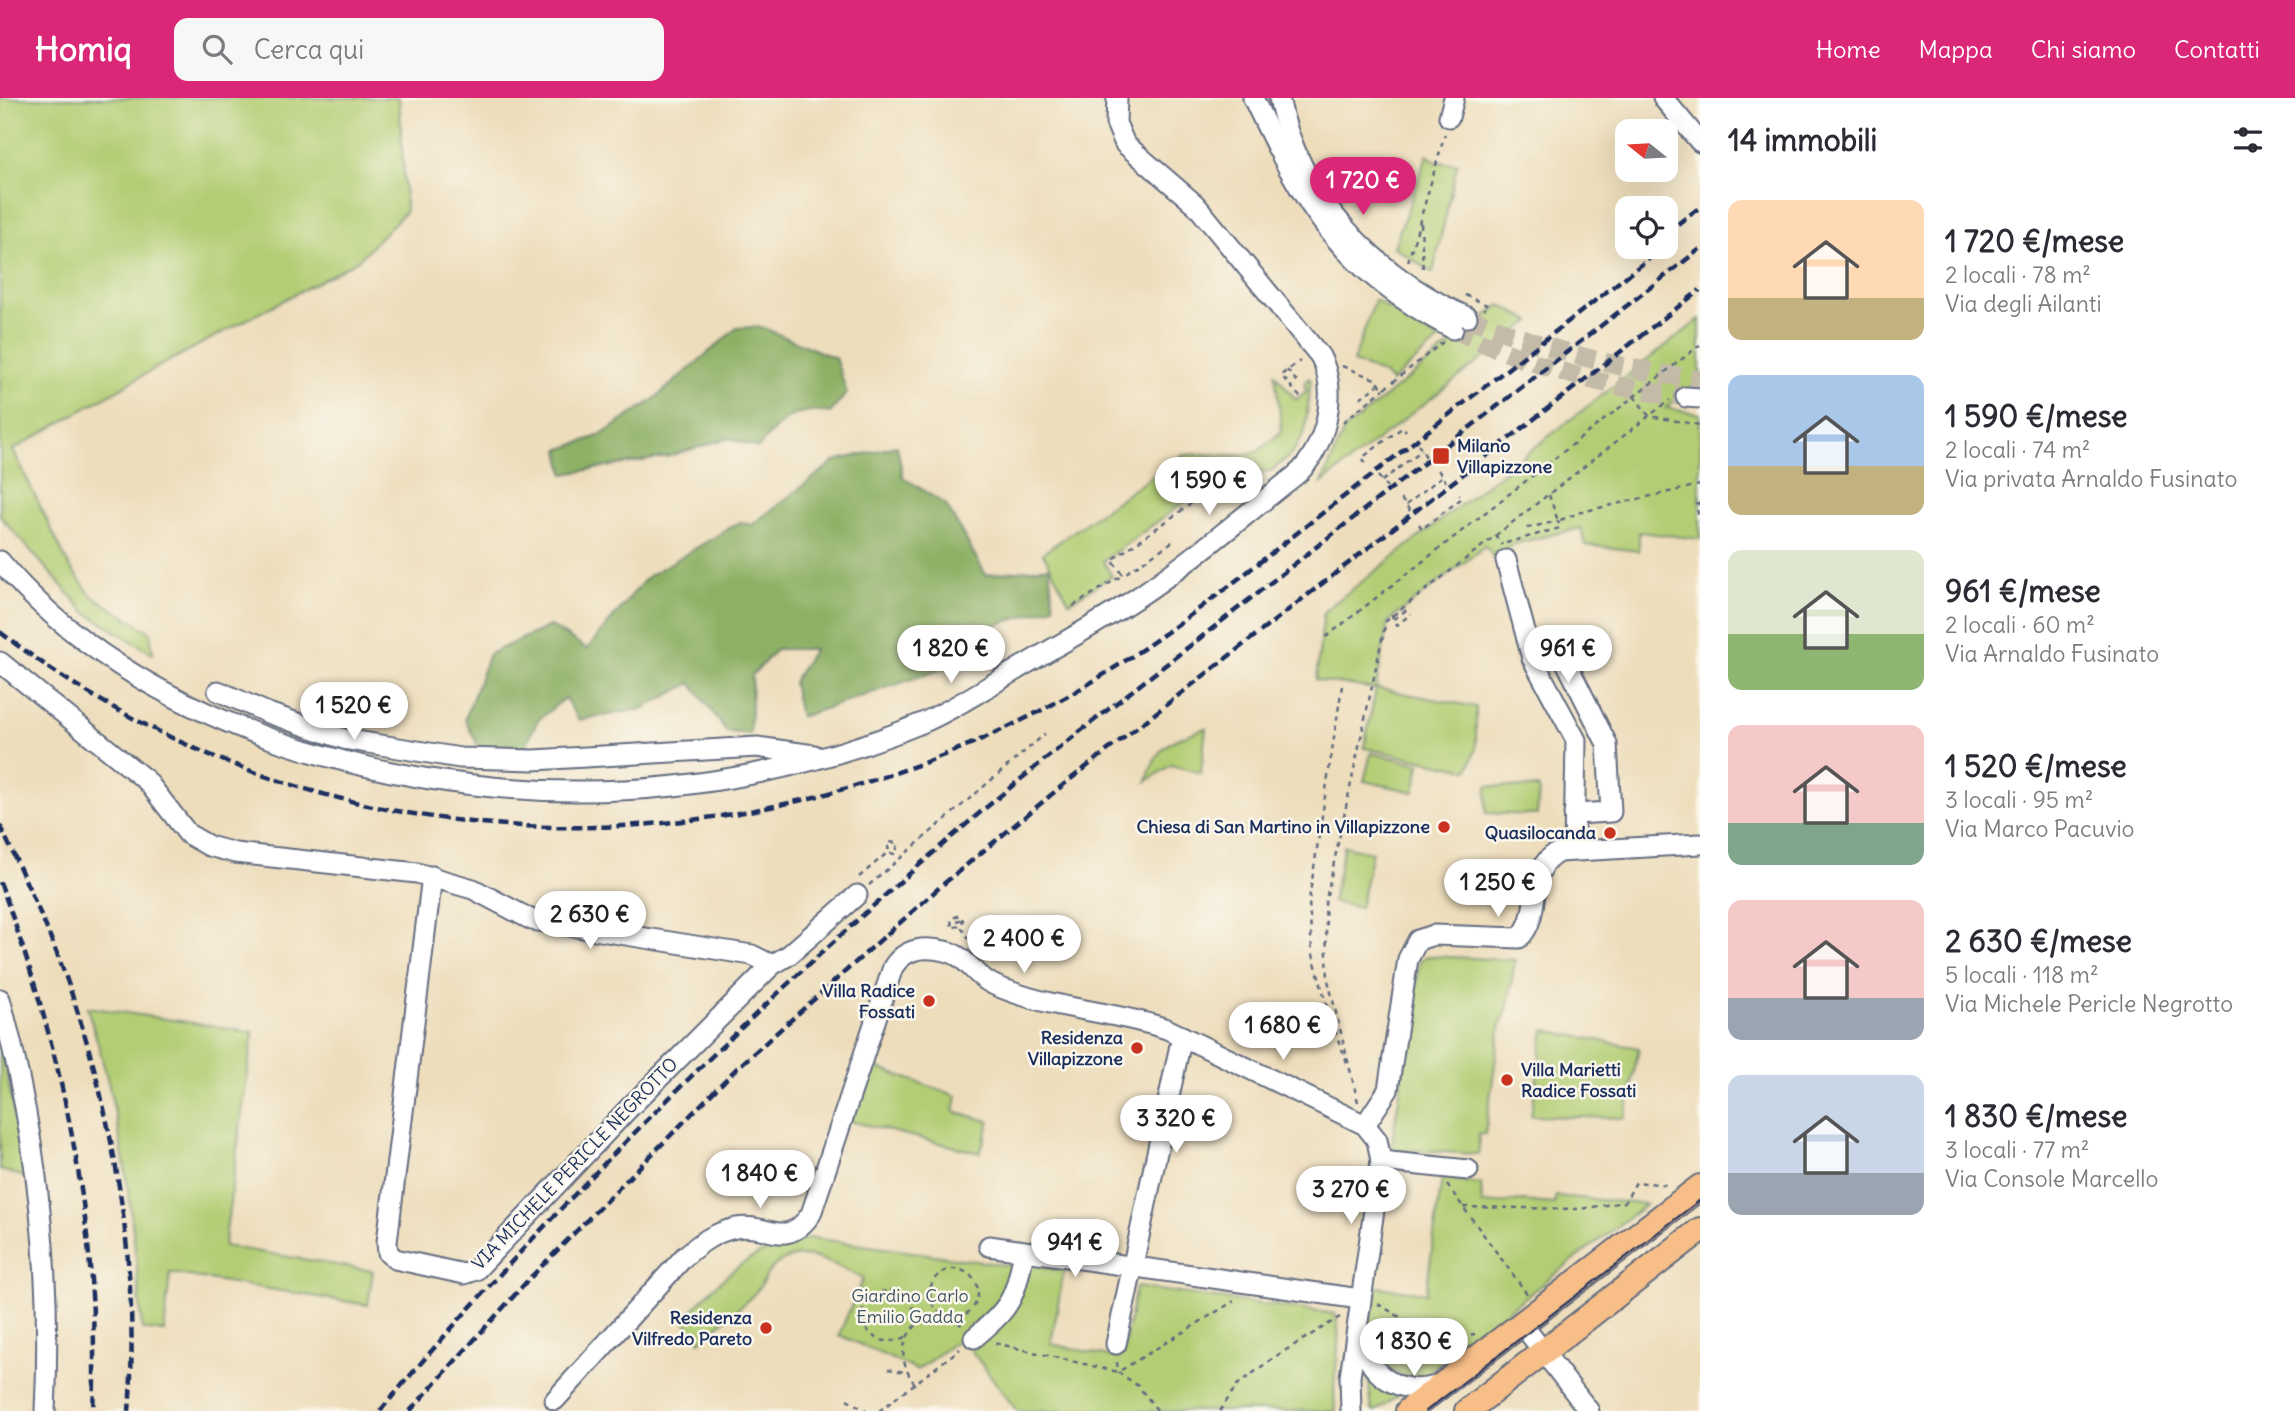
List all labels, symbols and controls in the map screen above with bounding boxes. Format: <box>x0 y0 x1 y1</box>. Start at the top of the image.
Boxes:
search box <box>174 18 664 81</box>
text: Homiq <box>35 28 132 70</box>
icon: search <box>198 30 236 68</box>
text: Cerca qui <box>254 33 364 66</box>
text: Home <box>1816 34 1881 64</box>
text: Mappa <box>1919 34 1993 64</box>
text: Chi siamo <box>2031 34 2136 64</box>
text: Contatti <box>2174 34 2260 64</box>
north arrow <box>1615 119 1678 182</box>
map controls <box>1615 119 1678 259</box>
text: 14 immobili <box>1728 121 1877 159</box>
icon: filters <box>2229 121 2267 159</box>
pin: 1 720 € <box>1298 158 1428 217</box>
text: 1 720 € <box>1326 165 1400 194</box>
button: locate <box>1615 196 1678 259</box>
text: 1 720 €/mese <box>1945 222 2124 260</box>
icon: home <box>1784 228 1868 312</box>
text: 2 locali · 78 m² <box>1945 260 2091 289</box>
text: Via degli Ailanti <box>1945 289 2102 318</box>
text: 1 590 €/mese <box>1945 397 2128 435</box>
icon: home <box>1784 403 1868 487</box>
place label: Milano Villapizzone <box>1457 434 1553 478</box>
text: 2 locali · 74 m² <box>1945 435 2090 464</box>
marker: Milano Villapizzone <box>1431 446 1451 466</box>
pin: 1 590 € <box>1144 458 1274 517</box>
text: Via privata Arnaldo Fusinato <box>1945 464 2237 493</box>
text: 1 590 € <box>1171 465 1247 494</box>
text: 961 €/mese <box>1945 572 2101 610</box>
icon: home <box>1784 578 1868 662</box>
text: 2 locali · 60 m² <box>1945 610 2095 639</box>
pin: 1 820 € <box>886 626 1016 685</box>
pin: 961 € <box>1519 626 1617 685</box>
text: 1 820 € <box>913 633 989 662</box>
text: 961 € <box>1540 633 1596 662</box>
text: Via Arnaldo Fusinato <box>1945 639 2159 668</box>
pin: 1 520 € <box>289 682 419 742</box>
text: 1 520 € <box>316 690 392 719</box>
text: 1 520 €/mese <box>1945 747 2127 785</box>
icon: home <box>1784 753 1868 837</box>
text: 3 locali · 95 m² <box>1945 785 2093 814</box>
text: Via Marco Pacuvio <box>1945 814 2135 843</box>
place label: Chiesa di San Martino in Villapizzone <box>1136 815 1430 838</box>
marker: Chiesa di San Martino in Villapizzone <box>1436 819 1452 835</box>
place label: Quasilocanda <box>1485 821 1596 844</box>
marker: Quasilocanda <box>1602 825 1618 841</box>
pin: 1 250 € <box>1433 860 1563 919</box>
text: 1 250 € <box>1460 867 1536 896</box>
pin: 2 630 € <box>525 892 655 951</box>
text: 2 630 € <box>550 899 630 928</box>
pin: 2 400 € <box>959 916 1089 975</box>
text: 2 630 €/mese <box>1945 922 2132 960</box>
text: 2 400 € <box>983 923 1065 952</box>
icon: home <box>1784 928 1868 1012</box>
text: 5 locali · 118 m² <box>1945 960 2099 989</box>
place label: Villa Radice Fossati <box>822 979 915 1023</box>
text: Via Michele Pericle Negrotto <box>1945 989 2233 1018</box>
marker: Villa Radice Fossati <box>921 993 937 1009</box>
pin: 1 680 € <box>1218 1002 1348 1062</box>
text: 1 680 € <box>1245 1010 1321 1039</box>
place label: Residenza Villapizzone <box>1028 1026 1123 1070</box>
marker: Residenza Villapizzone <box>1129 1040 1145 1056</box>
street label: VIA MICHELE PERICLE NEGROTTO <box>467 1053 682 1275</box>
place label: Villa Marietti Radice Fossati <box>1521 1058 1636 1102</box>
marker: Villa Marietti Radice Fossati <box>1499 1072 1515 1088</box>
pin: 3 320 € <box>1111 1096 1241 1155</box>
text: 1 830 €/mese <box>1945 1097 2127 1135</box>
text: 3 320 € <box>1136 1103 1216 1132</box>
icon: home <box>1784 1103 1868 1187</box>
text: 3 locali · 77 m² <box>1945 1135 2089 1164</box>
pin: 1 840 € <box>695 1150 825 1210</box>
text: 1 840 € <box>722 1158 798 1187</box>
text: Via Console Marcello <box>1945 1164 2158 1193</box>
pin: 3 270 € <box>1286 1166 1416 1226</box>
text: 3 270 € <box>1312 1174 1390 1203</box>
pin: 941 € <box>1026 1220 1124 1279</box>
text: 941 € <box>1047 1227 1103 1256</box>
park label: Giardino Carlo Emilio Gadda <box>851 1284 969 1328</box>
place label: Residenza Vilfredo Pareto <box>632 1306 752 1350</box>
pin: 1 830 € <box>1349 1318 1479 1378</box>
marker: Residenza Vilfredo Pareto <box>758 1320 774 1336</box>
text: 1 830 € <box>1376 1326 1452 1355</box>

